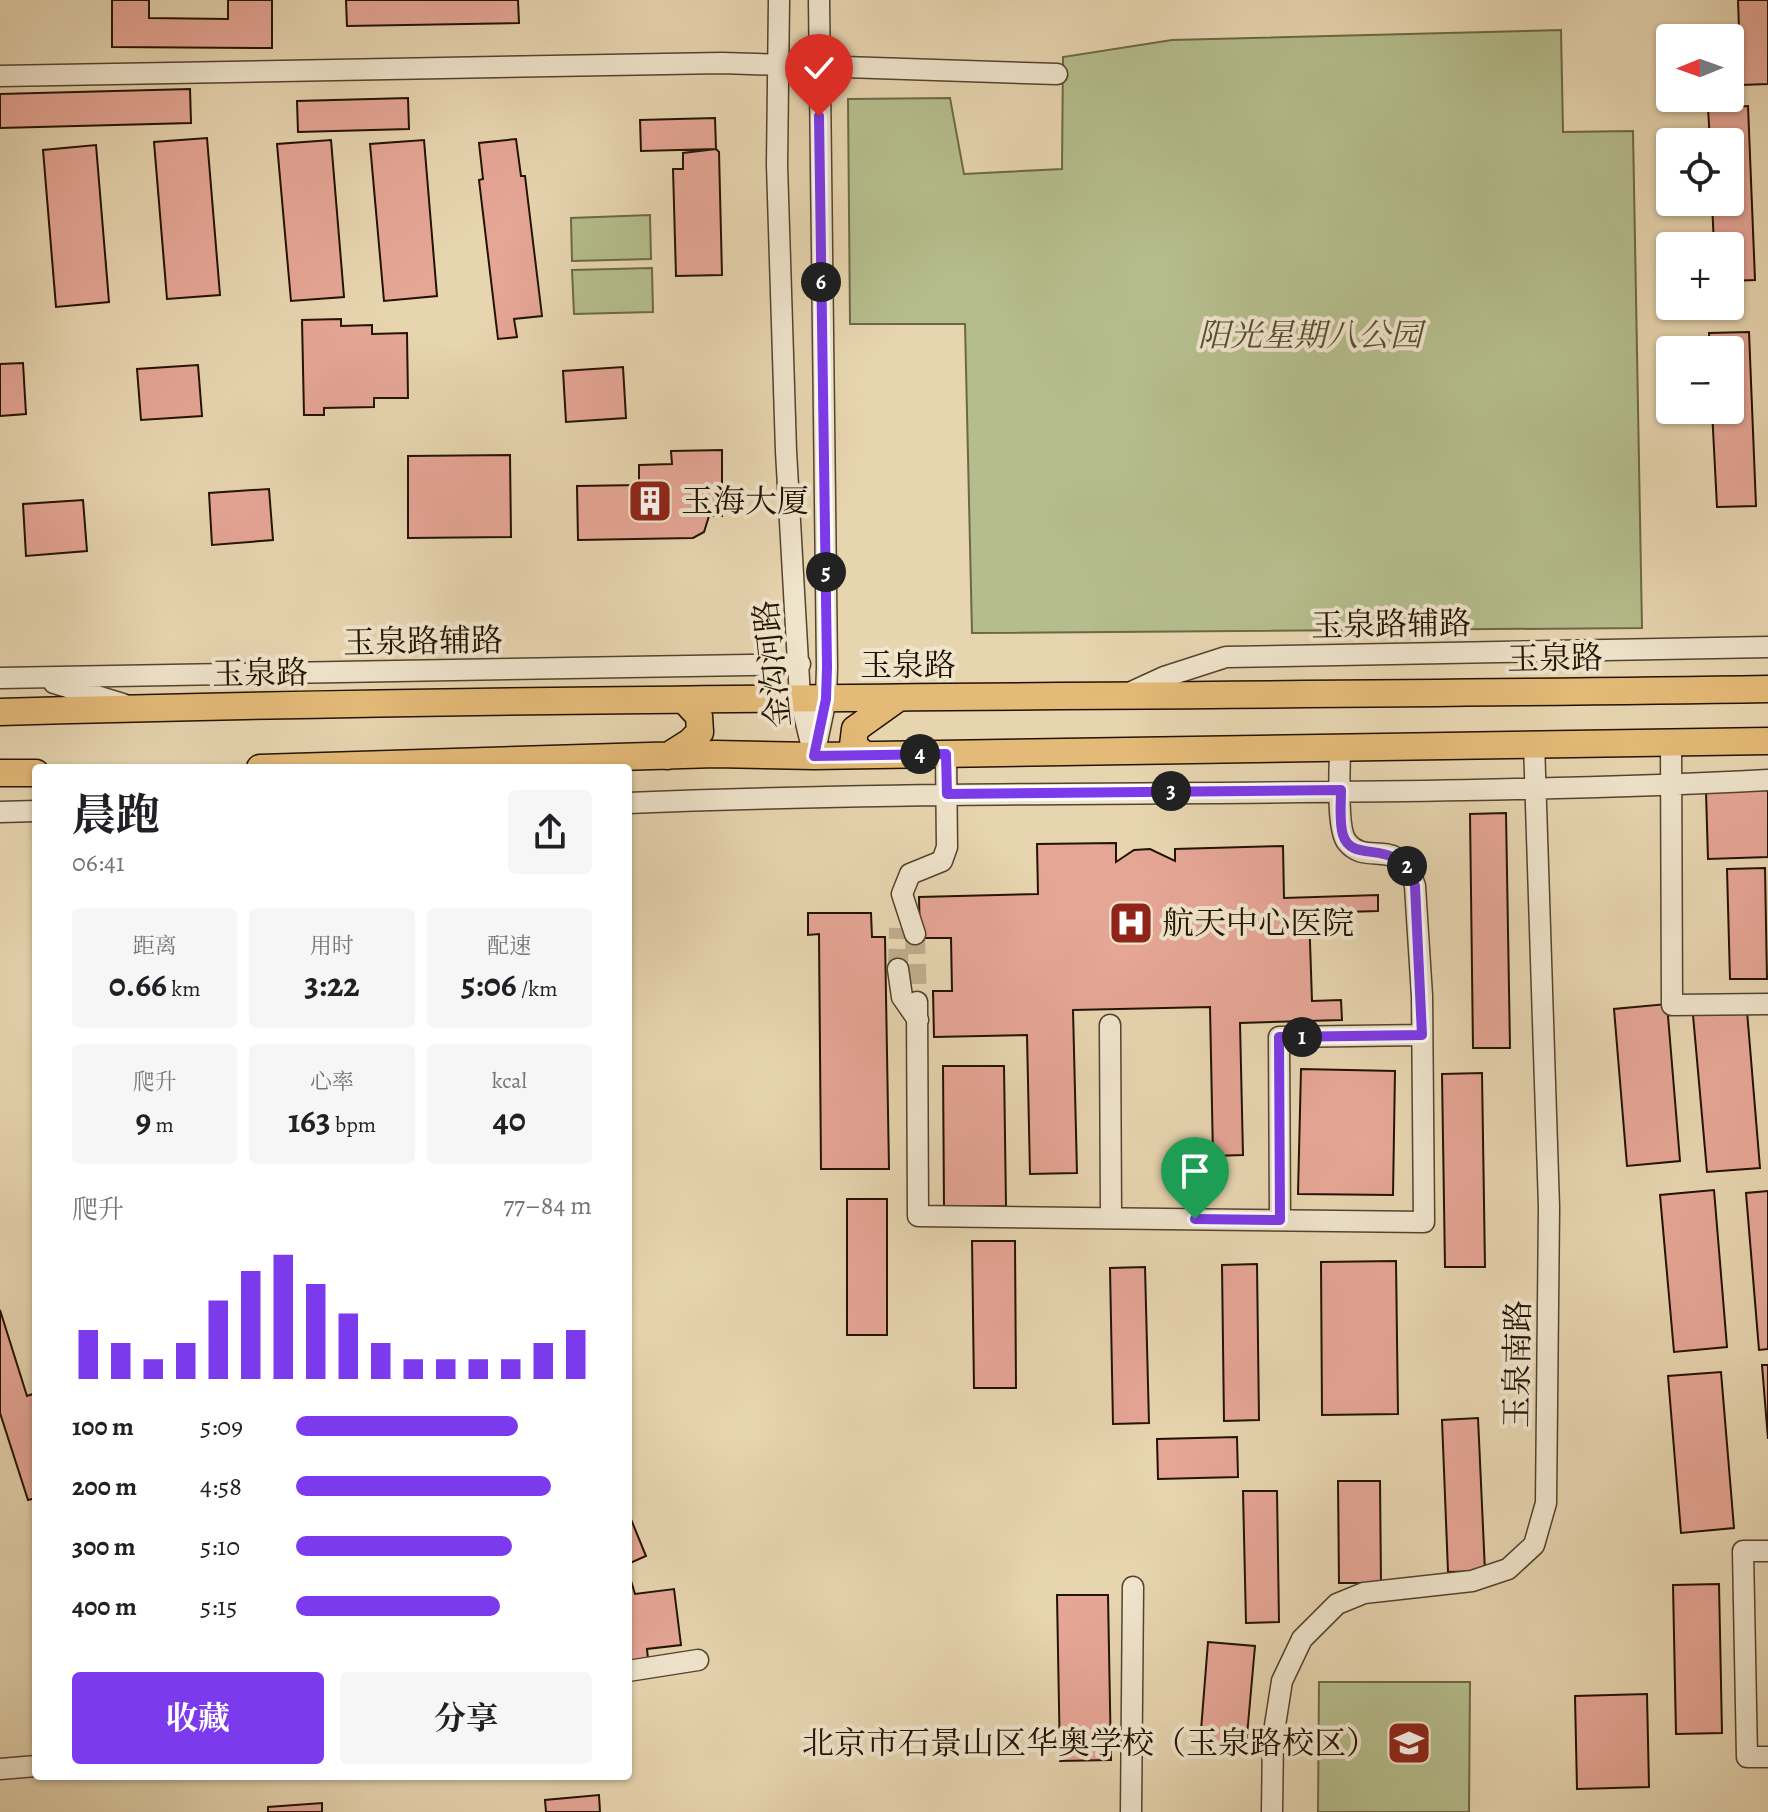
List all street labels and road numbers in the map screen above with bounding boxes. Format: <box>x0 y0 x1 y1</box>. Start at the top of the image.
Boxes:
street label: 金沟河路 <box>743 598 801 730</box>
street label: 玉泉路辅路 <box>1311 601 1471 647</box>
street label: 玉泉路辅路 <box>343 618 503 664</box>
street label: 玉泉路 <box>1507 635 1603 681</box>
street label: 玉泉路 <box>860 643 956 687</box>
street label: 玉泉路 <box>212 650 308 696</box>
street label: 玉泉南路 <box>1494 1300 1540 1428</box>

